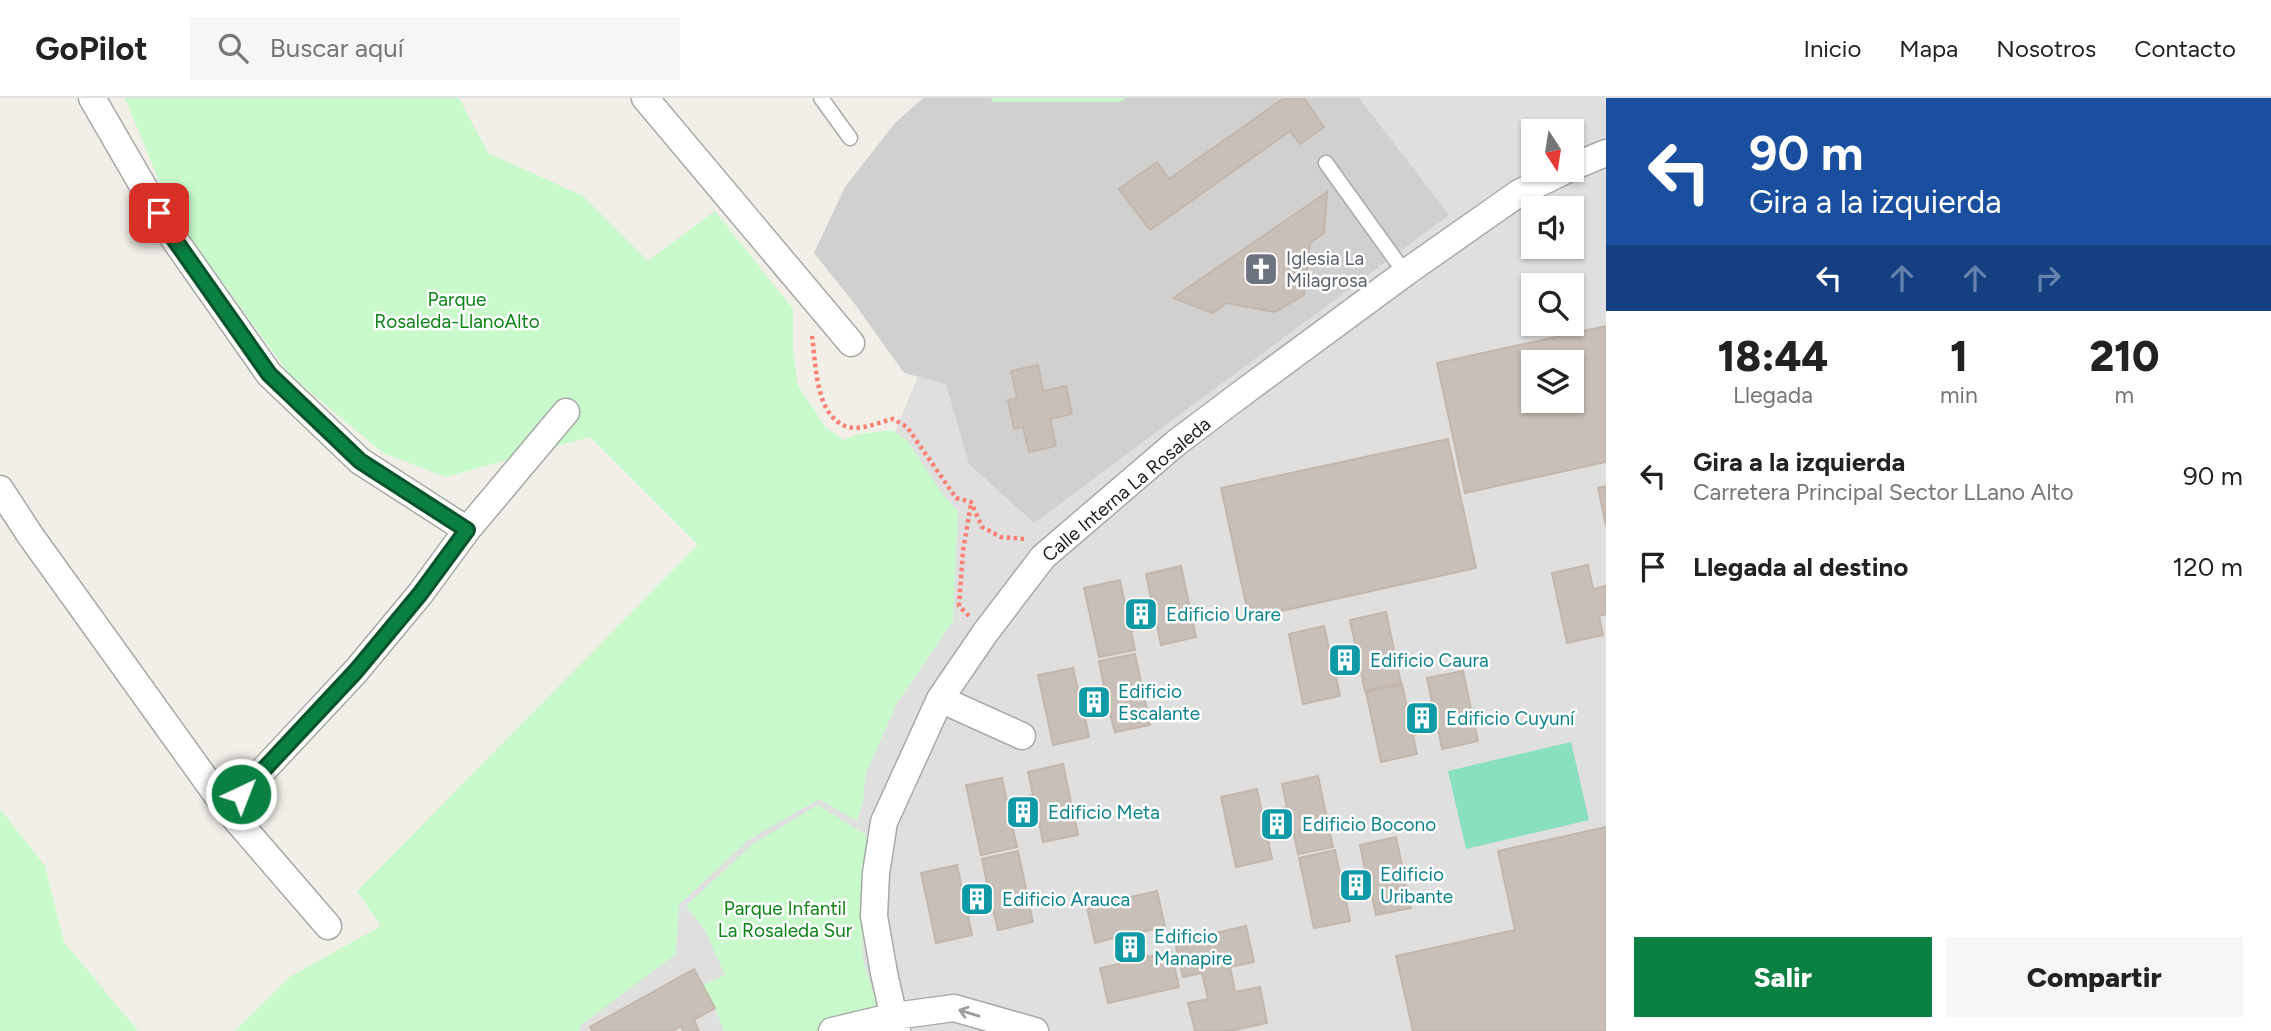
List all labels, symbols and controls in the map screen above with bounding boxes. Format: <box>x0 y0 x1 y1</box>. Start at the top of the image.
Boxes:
search box <box>190 17 680 80</box>
text: GoPilot <box>35 29 148 68</box>
icon: search <box>214 29 252 67</box>
text: Buscar aquí <box>270 32 404 64</box>
text: Inicio <box>1803 34 1861 63</box>
text: Mapa <box>1899 34 1958 63</box>
text: Nosotros <box>1996 34 2096 63</box>
text: Contacto <box>2134 34 2236 63</box>
north arrow <box>1521 119 1584 182</box>
map controls <box>1521 119 1584 413</box>
text: 90 m <box>1749 123 1864 182</box>
icon: left <box>1634 126 1725 217</box>
pin <box>129 183 189 243</box>
text: Gira a la izquierda <box>1749 183 2002 221</box>
icon: arrive <box>140 194 178 232</box>
button: sound <box>1521 196 1584 259</box>
place label: Iglesia La Milagrosa <box>1286 247 1368 292</box>
church icon: Iglesia La Milagrosa <box>1242 250 1280 288</box>
icon: left <box>1810 259 1848 297</box>
icon: ahead <box>1883 259 1921 297</box>
icon: ahead <box>1956 259 1994 297</box>
icon: right <box>2029 259 2067 297</box>
button: search <box>1521 273 1584 336</box>
park label: Parque Rosaleda-LlanoAlto <box>374 288 540 333</box>
text: 18:44 <box>1718 331 1828 382</box>
text: 1 <box>1950 331 1968 382</box>
text: 210 <box>2089 331 2159 382</box>
button: layers <box>1521 350 1584 413</box>
text: Llegada <box>1733 381 1813 409</box>
text: min <box>1940 381 1978 409</box>
text: m <box>2115 381 2134 409</box>
street label: Calle Interna La Rosaleda <box>1038 412 1215 567</box>
text: Gira a la izquierda <box>1693 446 1905 478</box>
icon: left <box>1634 457 1672 495</box>
text: 90 m <box>2183 460 2243 492</box>
text: Carretera Principal Sector LLano Alto <box>1693 478 2073 506</box>
icon: arrive <box>1634 548 1672 586</box>
text: Llegada al destino <box>1693 551 1908 583</box>
text: 120 m <box>2173 551 2243 583</box>
building icon: Edificio Urare <box>1122 595 1160 633</box>
place label: Edificio Urare <box>1166 603 1281 626</box>
building icon: Edificio Caura <box>1326 641 1364 679</box>
place label: Edificio Caura <box>1370 649 1489 672</box>
place label: Edificio Escalante <box>1118 680 1200 725</box>
building icon: Edificio Escalante <box>1075 683 1113 721</box>
building icon: Edificio Cuyuní <box>1403 699 1441 737</box>
place label: Edificio Cuyuní <box>1446 707 1576 730</box>
position arrow <box>204 757 278 831</box>
building icon: Edificio Meta <box>1004 793 1042 831</box>
place label: Edificio Meta <box>1048 801 1160 824</box>
building icon: Edificio Bocono <box>1258 805 1296 843</box>
place label: Edificio Bocono <box>1302 813 1436 836</box>
place label: Edificio Uribante <box>1380 863 1453 908</box>
building icon: Edificio Uribante <box>1337 866 1375 904</box>
building icon: Edificio Arauca <box>958 880 996 918</box>
place label: Edificio Arauca <box>1002 888 1130 911</box>
park label: Parque Infantil La Rosaleda Sur <box>718 897 853 942</box>
place label: Edificio Manapire <box>1154 925 1233 970</box>
building icon: Edificio Manapire <box>1111 928 1149 966</box>
button: Salir <box>1634 937 1932 1017</box>
button: Compartir <box>1946 937 2243 1017</box>
one-way arrow <box>959 1006 981 1018</box>

